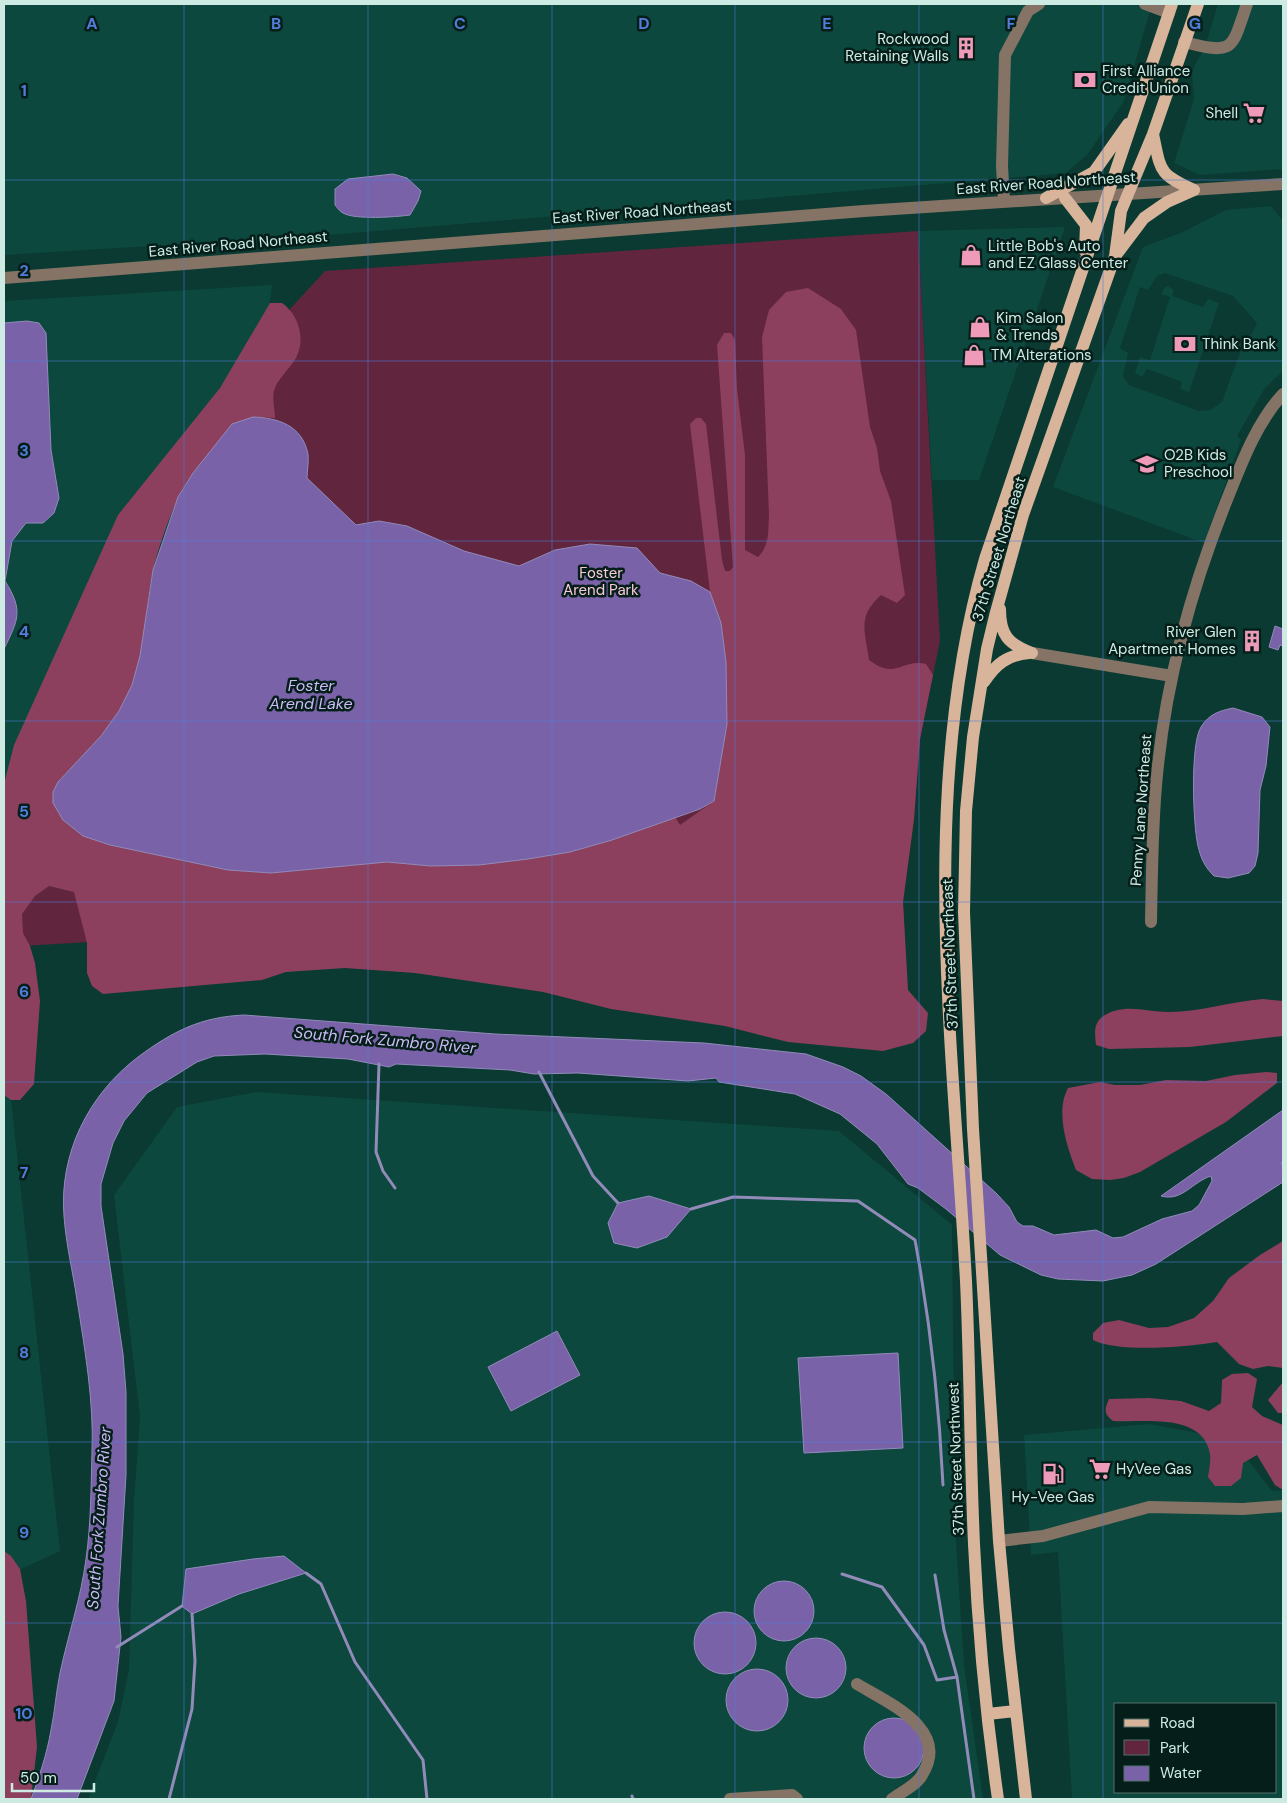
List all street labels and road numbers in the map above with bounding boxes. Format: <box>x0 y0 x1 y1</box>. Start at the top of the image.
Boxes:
street label: East River Road Northeast <box>956 167 1136 199</box>
street label: East River Road Northeast <box>552 196 732 228</box>
street label: East River Road Northeast <box>148 226 329 262</box>
street label: 37th Street Northeast <box>967 474 1031 624</box>
street label: Penny Lane Northeast <box>1126 733 1156 887</box>
street label: 37th Street Northeast <box>937 878 963 1030</box>
street label: 37th Street Northwest <box>943 1382 969 1536</box>

